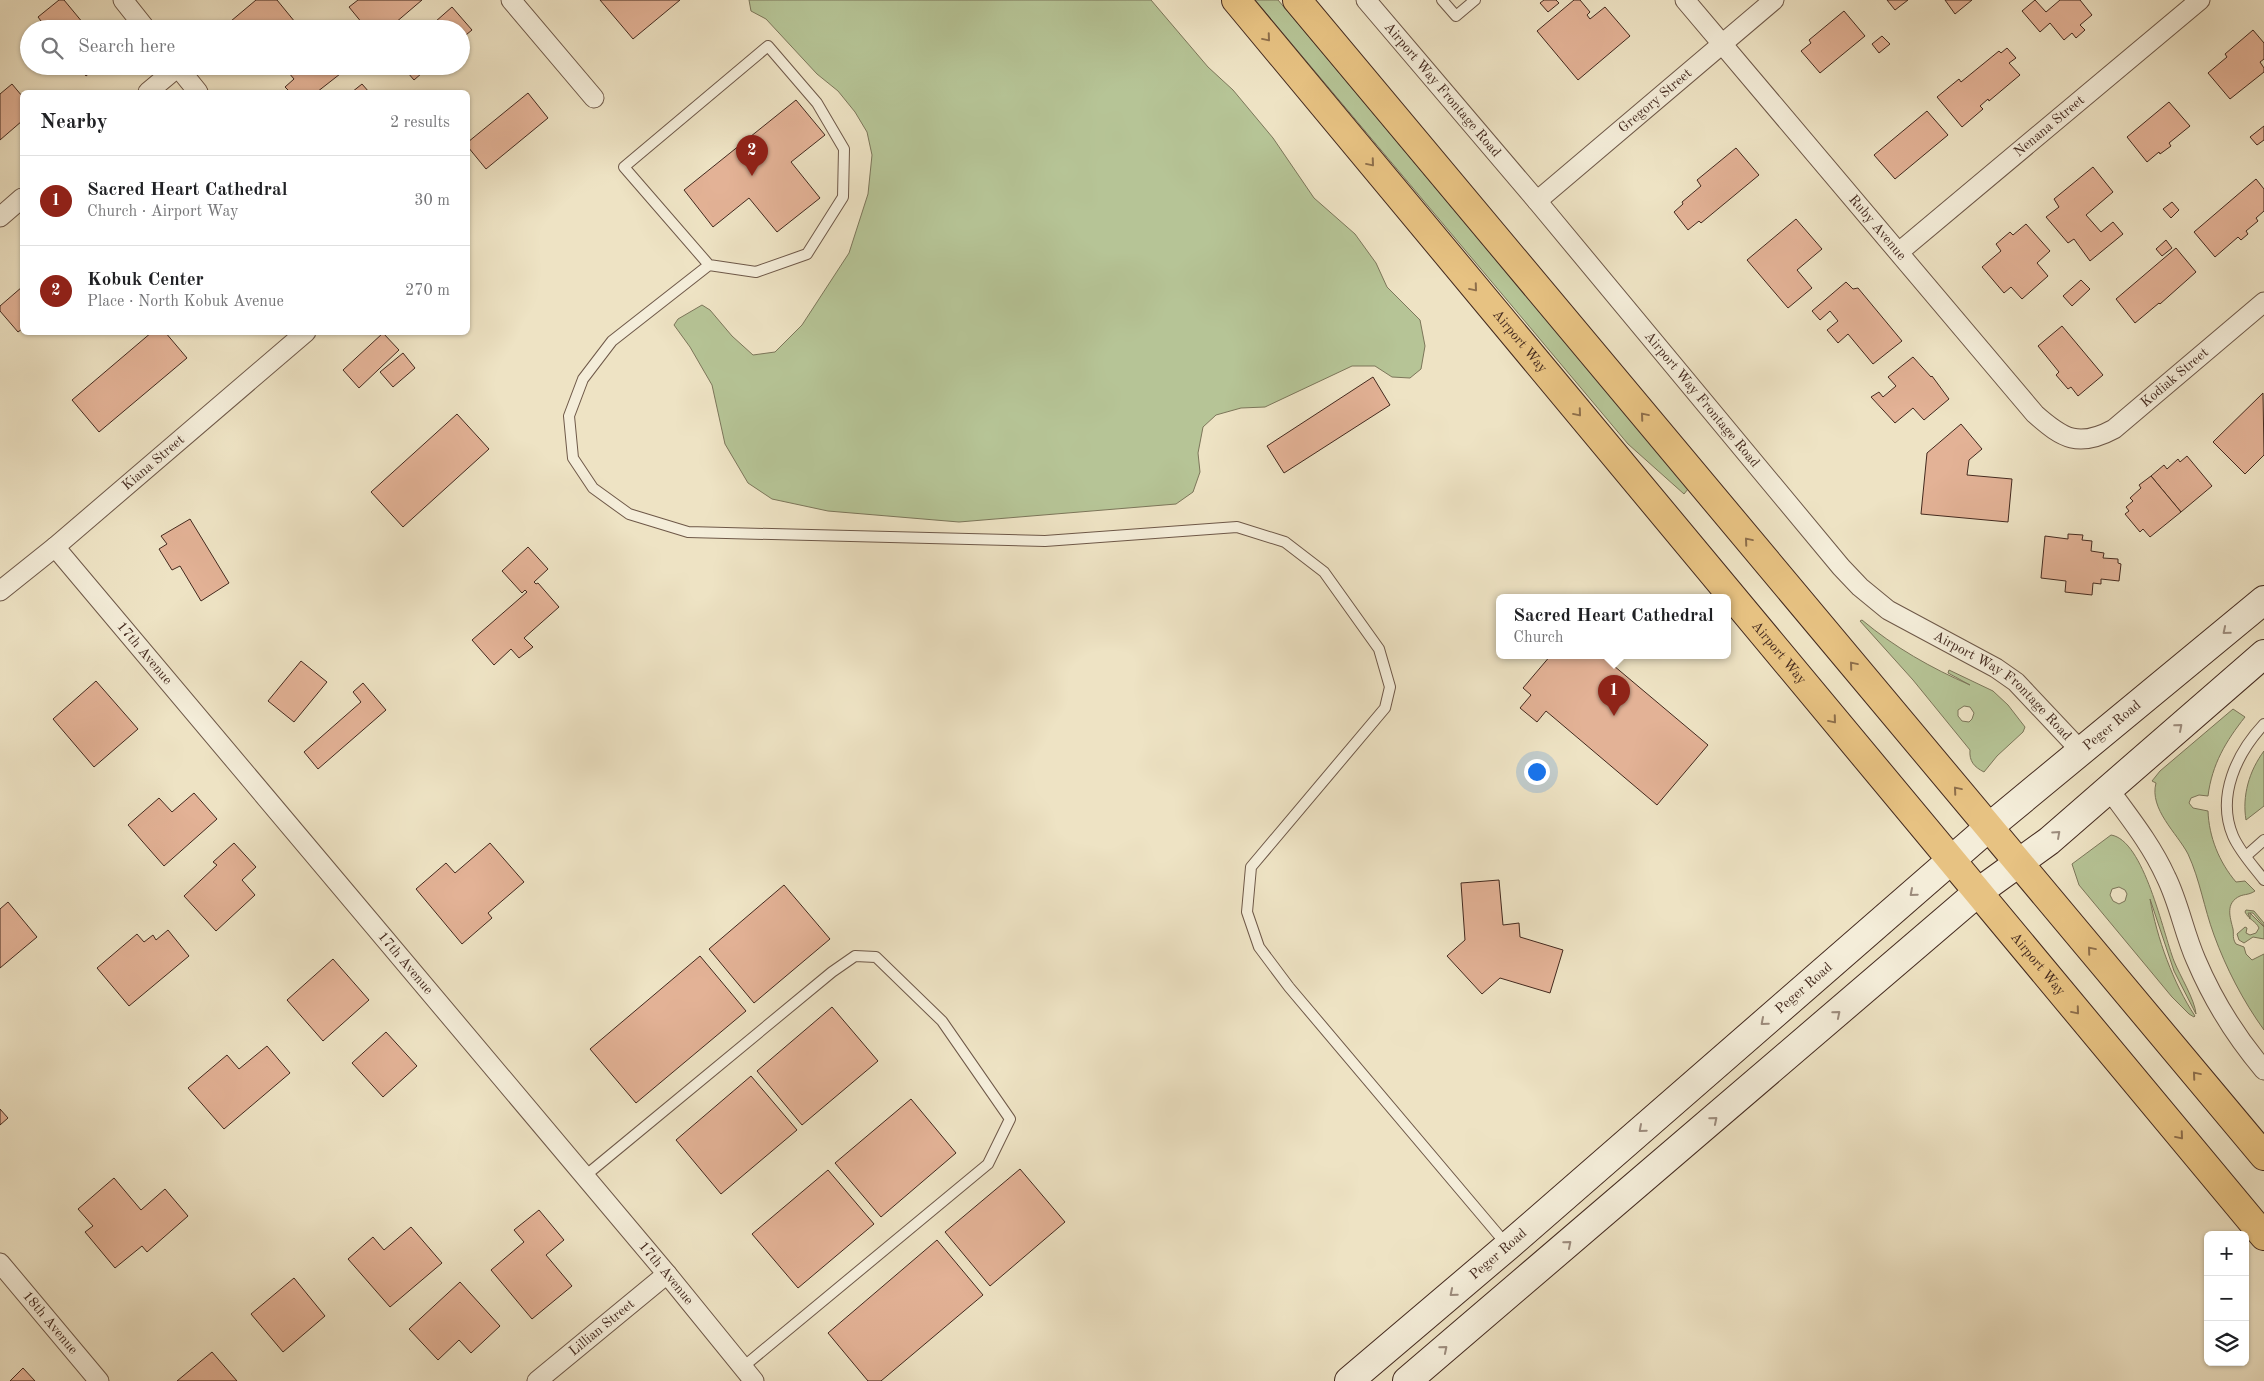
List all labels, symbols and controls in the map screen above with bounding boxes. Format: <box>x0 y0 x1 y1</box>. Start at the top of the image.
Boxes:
search box <box>20 20 470 75</box>
street label: Airport Way Frontage Road <box>1382 20 1503 160</box>
one-way arrow <box>1261 32 1270 41</box>
icon: search <box>38 34 66 62</box>
text: Search here <box>78 38 175 57</box>
street label: Gregory Street <box>1616 66 1695 136</box>
street label: Nenana Street <box>2011 93 2087 160</box>
text: Nearby <box>40 112 108 133</box>
text: 2 results <box>390 115 450 131</box>
pin: 2 <box>736 135 768 176</box>
one-way arrow <box>1365 157 1374 166</box>
text: Sacred Heart Cathedral <box>87 181 288 200</box>
street label: Ruby Avenue <box>1846 192 1909 263</box>
text: 1 <box>51 193 61 209</box>
text: 30 m <box>414 193 450 209</box>
text: Church · Airport Way <box>87 204 239 220</box>
text: Kobuk Center <box>87 271 204 290</box>
one-way arrow <box>1469 282 1478 291</box>
text: 2 <box>51 283 61 299</box>
text: 270 m <box>405 283 450 299</box>
text: Place · North Kobuk Avenue <box>87 294 284 310</box>
street label: Airport Way <box>1490 307 1550 376</box>
street label: Airport Way Frontage Road <box>1642 329 1762 470</box>
street label: Kodiak Street <box>2138 345 2211 410</box>
one-way arrow <box>1573 407 1582 416</box>
one-way arrow <box>1642 413 1650 422</box>
street label: Kiana Street <box>120 432 187 493</box>
one-way arrow <box>1745 537 1754 546</box>
popup <box>1496 594 1731 659</box>
text: Sacred Heart Cathedral <box>1513 607 1714 626</box>
street label: 17th Avenue <box>114 619 175 687</box>
street label: Airport Way <box>1749 619 1809 687</box>
one-way arrow <box>2223 625 2232 634</box>
street label: Airport Way Frontage Road <box>1931 629 2074 743</box>
text: Church <box>1513 630 1563 646</box>
one-way arrow <box>1849 662 1858 671</box>
pin: 1 <box>1598 675 1630 716</box>
street label: Peger Road <box>2081 698 2144 753</box>
one-way arrow <box>1828 715 1837 724</box>
one-way arrow <box>2174 723 2183 732</box>
your location <box>1524 759 1550 785</box>
one-way arrow <box>1954 787 1963 796</box>
one-way arrow <box>2052 830 2061 839</box>
one-way arrow <box>1910 887 1919 896</box>
street label: 17th Avenue <box>375 929 436 997</box>
street label: Airport Way <box>2008 930 2068 999</box>
one-way arrow <box>2089 947 2097 956</box>
street label: Peger Road <box>1773 960 1835 1017</box>
one-way arrow <box>2071 1005 2079 1014</box>
one-way arrow <box>1831 1011 1840 1020</box>
one-way arrow <box>1761 1017 1770 1026</box>
one-way arrow <box>2192 1071 2201 1080</box>
one-way arrow <box>1708 1116 1717 1125</box>
one-way arrow <box>1638 1123 1647 1132</box>
one-way arrow <box>2175 1130 2183 1139</box>
street label: Peger Road <box>1467 1226 1530 1282</box>
map controls <box>2204 1231 2249 1366</box>
button: + <box>2204 1231 2249 1276</box>
street label: 17th Avenue <box>636 1239 696 1307</box>
one-way arrow <box>1562 1241 1571 1250</box>
button: − <box>2204 1276 2249 1321</box>
one-way arrow <box>1450 1287 1459 1296</box>
street label: 18th Avenue <box>20 1289 80 1357</box>
street label: Lillian Street <box>566 1297 637 1358</box>
button: layers <box>2204 1321 2249 1366</box>
one-way arrow <box>1439 1346 1448 1355</box>

